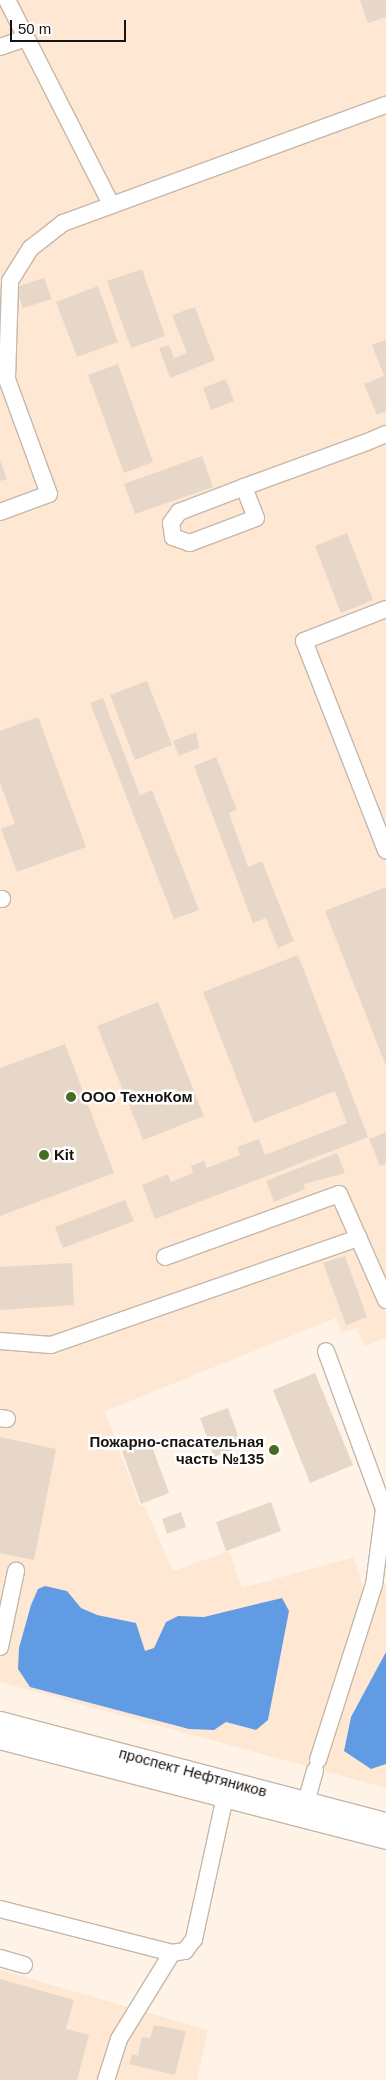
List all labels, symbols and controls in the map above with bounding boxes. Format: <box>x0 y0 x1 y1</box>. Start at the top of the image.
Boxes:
scale bar <box>12 10 129 42</box>
text: 50 m <box>18 20 51 37</box>
place label: ООО ТехноКом <box>81 1088 193 1106</box>
marker: ООО ТехноКом <box>65 1091 77 1103</box>
place label: Kit <box>54 1146 74 1164</box>
marker: Kit <box>38 1149 50 1161</box>
place label: Пожарно-спасательная часть №135 <box>90 1432 264 1467</box>
marker: Пожарно-спасательная часть №135 <box>268 1444 280 1456</box>
street label: проспект Нефтяников <box>117 1744 269 1800</box>

